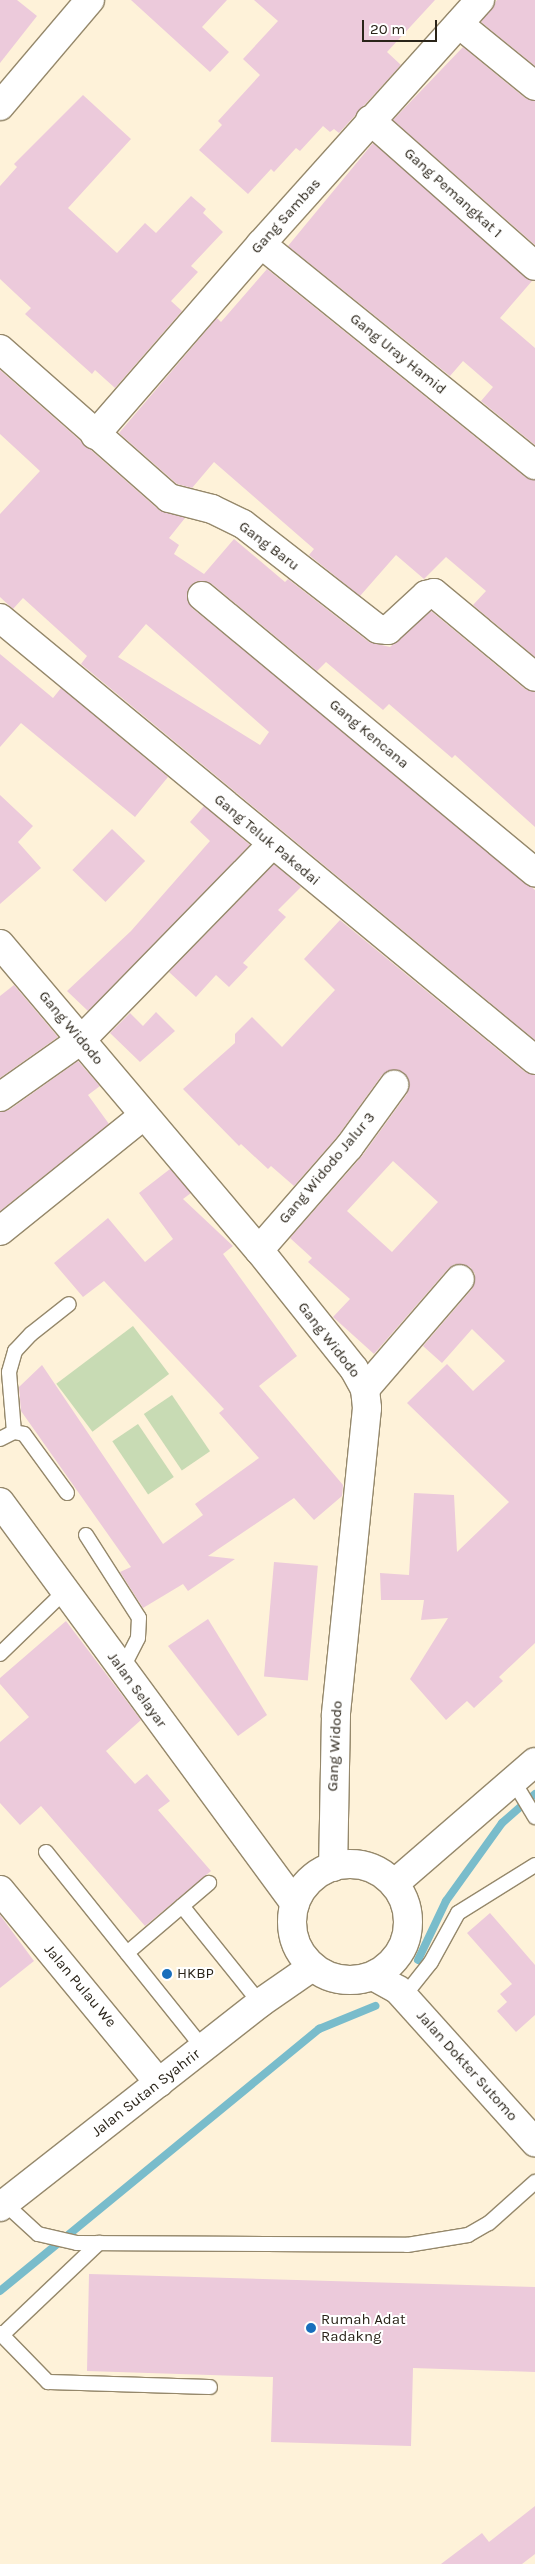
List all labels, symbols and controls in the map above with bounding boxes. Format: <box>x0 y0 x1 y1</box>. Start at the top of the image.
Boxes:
scale bar <box>365 10 440 42</box>
text: 20 m <box>370 20 405 38</box>
street label: Gang Pemangkat 1 <box>400 144 506 242</box>
street label: Gang Sambas <box>247 175 325 257</box>
street label: Gang Uray Hamid <box>346 310 450 398</box>
street label: Gang Baru <box>235 517 303 575</box>
street label: Gang Kencana <box>326 696 412 772</box>
street label: Gang Teluk Pakedai <box>210 790 324 890</box>
street label: Gang Widodo <box>35 987 107 1069</box>
street label: Gang Widodo Jalur 3 <box>275 1109 379 1227</box>
street label: Gang Widodo <box>294 1299 364 1381</box>
street label: Jalan Selayar <box>103 1649 171 1731</box>
street label: Gang Widodo <box>324 1700 346 1792</box>
street label: Jalan Pulau We <box>40 1941 120 2031</box>
place label: HKBP <box>177 1965 214 1983</box>
marker: HKBP <box>161 1968 173 1980</box>
street label: Jalan Dokter Sutomo <box>413 2007 521 2125</box>
street label: Jalan Sutan Syahrir <box>88 2045 204 2141</box>
place label: Rumah Adat Radakng <box>321 2310 406 2345</box>
marker: Rumah Adat Radakng <box>305 2322 317 2334</box>

